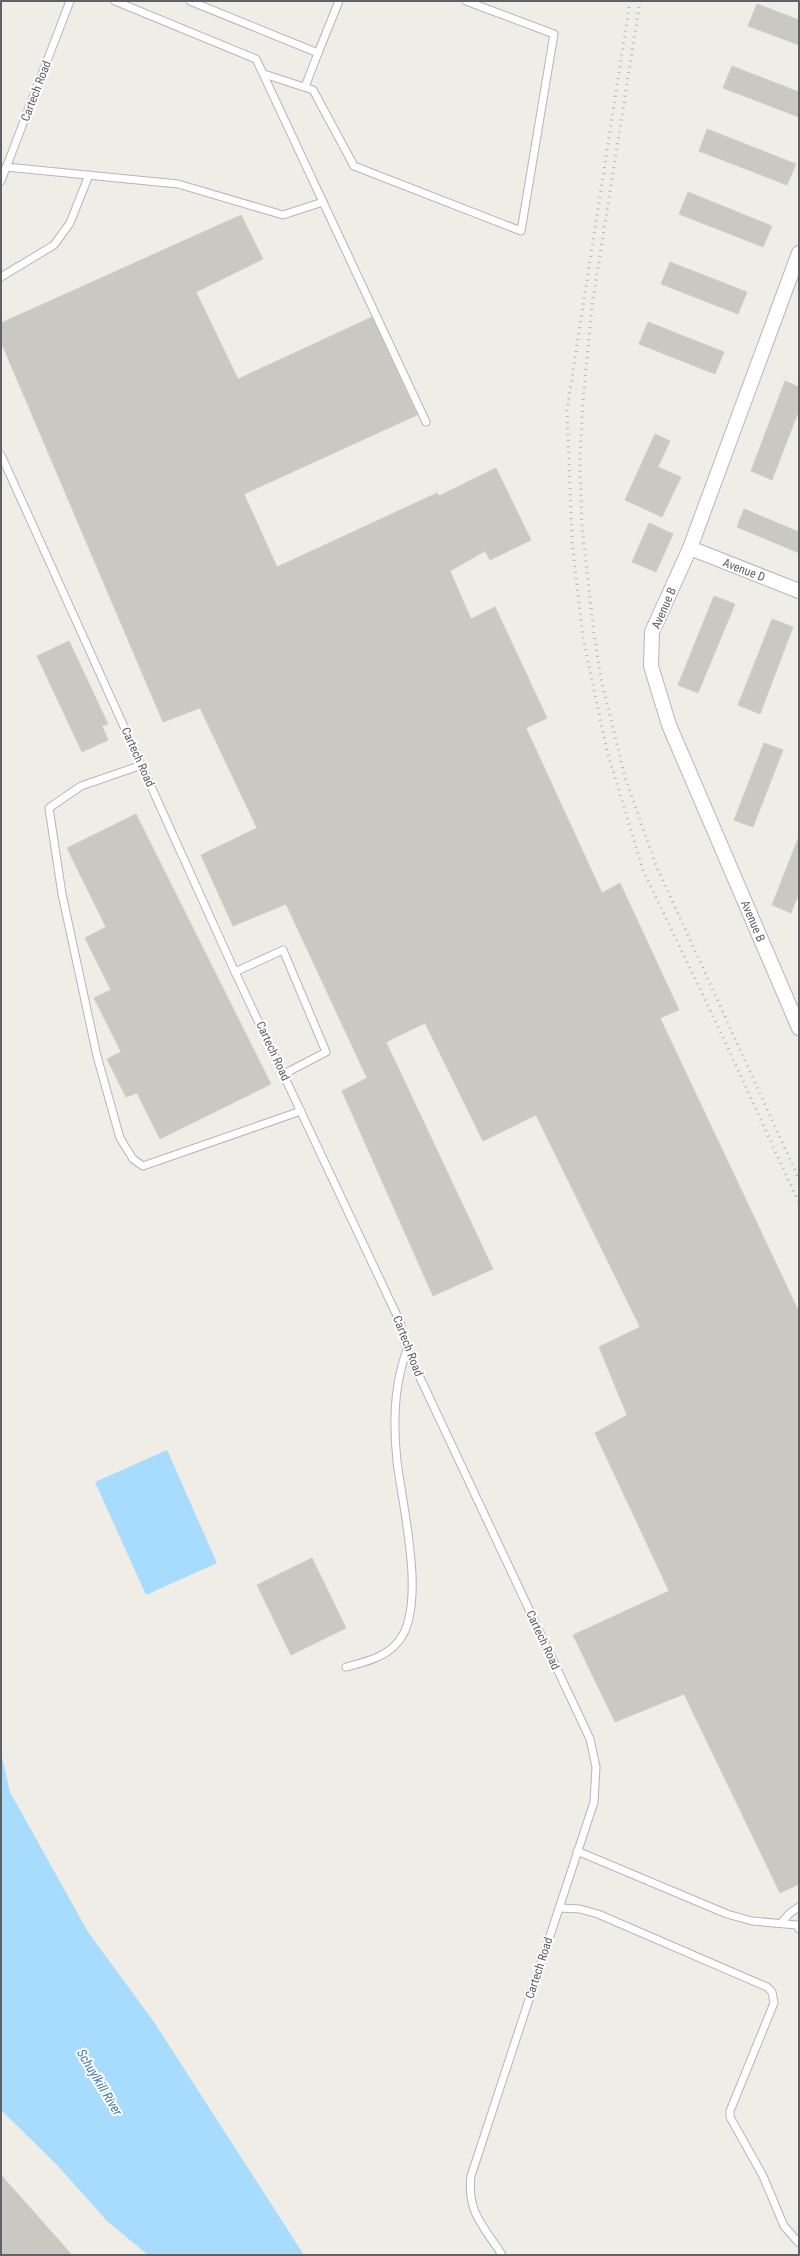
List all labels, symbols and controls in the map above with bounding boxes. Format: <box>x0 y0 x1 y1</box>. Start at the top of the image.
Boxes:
street label: Cartech Road <box>18 59 54 123</box>
street label: Avenue D <box>721 556 767 584</box>
street label: Avenue B <box>649 585 679 631</box>
street label: Cartech Road <box>119 725 157 789</box>
street label: Avenue B <box>738 898 768 944</box>
street label: Cartech Road <box>253 1019 293 1083</box>
street label: Cartech Road <box>390 1314 426 1378</box>
street label: Cartech Road <box>523 1608 563 1672</box>
street label: Cartech Road <box>522 1935 556 2001</box>
water label: Schuylkill River <box>74 2046 126 2119</box>

